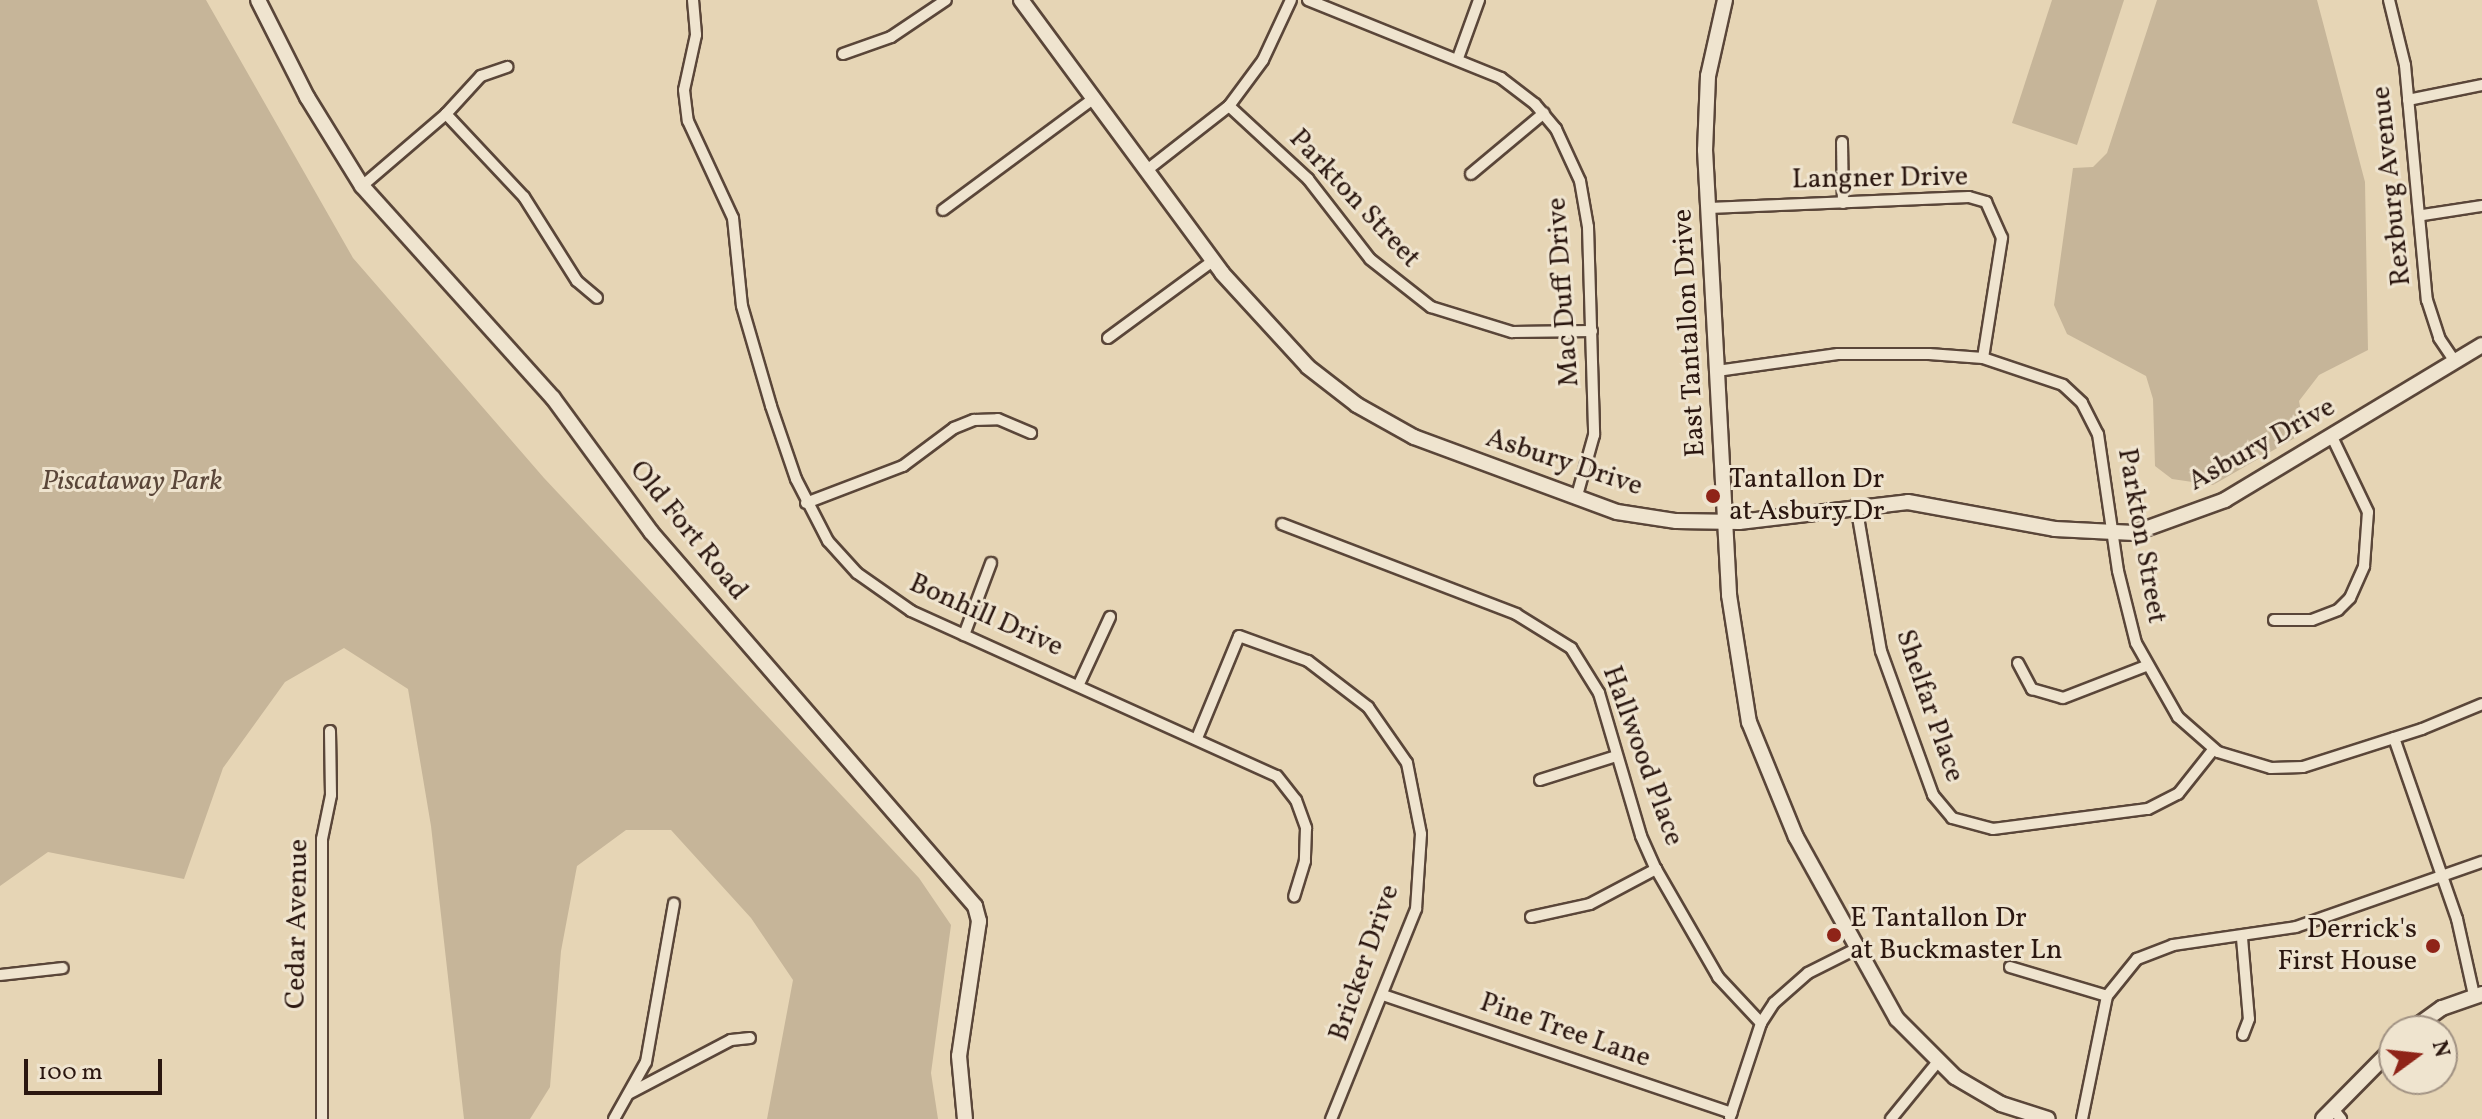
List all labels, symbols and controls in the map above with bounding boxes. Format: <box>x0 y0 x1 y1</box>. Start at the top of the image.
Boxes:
street label: Rexburg Avenue <box>2365 84 2419 288</box>
street label: Parkton Street <box>1281 123 1427 275</box>
street label: Langner Drive <box>1792 161 1968 197</box>
street label: Mac Duff Drive <box>1541 198 1587 386</box>
street label: East Tantallon Drive <box>1667 207 1713 459</box>
street label: Asbury Drive <box>2182 391 2342 499</box>
street label: Asbury Drive <box>1481 422 1647 504</box>
street label: Parkton Street <box>2109 446 2173 626</box>
street label: Old Fort Road <box>622 454 754 608</box>
place label: Tantallon Dr at Asbury Dr <box>1729 463 1885 529</box>
park label: Piscataway Park <box>41 465 223 499</box>
marker: Tantallon Dr at Asbury Dr <box>1704 487 1722 505</box>
street label: Bonhill Drive <box>904 567 1068 665</box>
street label: Shelfar Place <box>1887 625 1971 787</box>
street label: Hallwood Place <box>1594 662 1690 850</box>
street label: Cedar Avenue <box>280 839 316 1009</box>
street label: Bricker Drive <box>1323 880 1407 1046</box>
place label: E Tantallon Dr at Buckmaster Ln <box>1850 902 2063 968</box>
place label: Derrick's First House <box>2278 913 2417 979</box>
marker: E Tantallon Dr at Buckmaster Ln <box>1825 926 1843 944</box>
marker: Derrick's First House <box>2424 937 2442 955</box>
street label: Pine Tree Lane <box>1475 986 1655 1076</box>
north arrow <box>2378 1015 2458 1095</box>
text: N <box>2423 1037 2457 1061</box>
scale bar <box>28 1043 166 1093</box>
text: 100 m <box>38 1056 103 1090</box>

